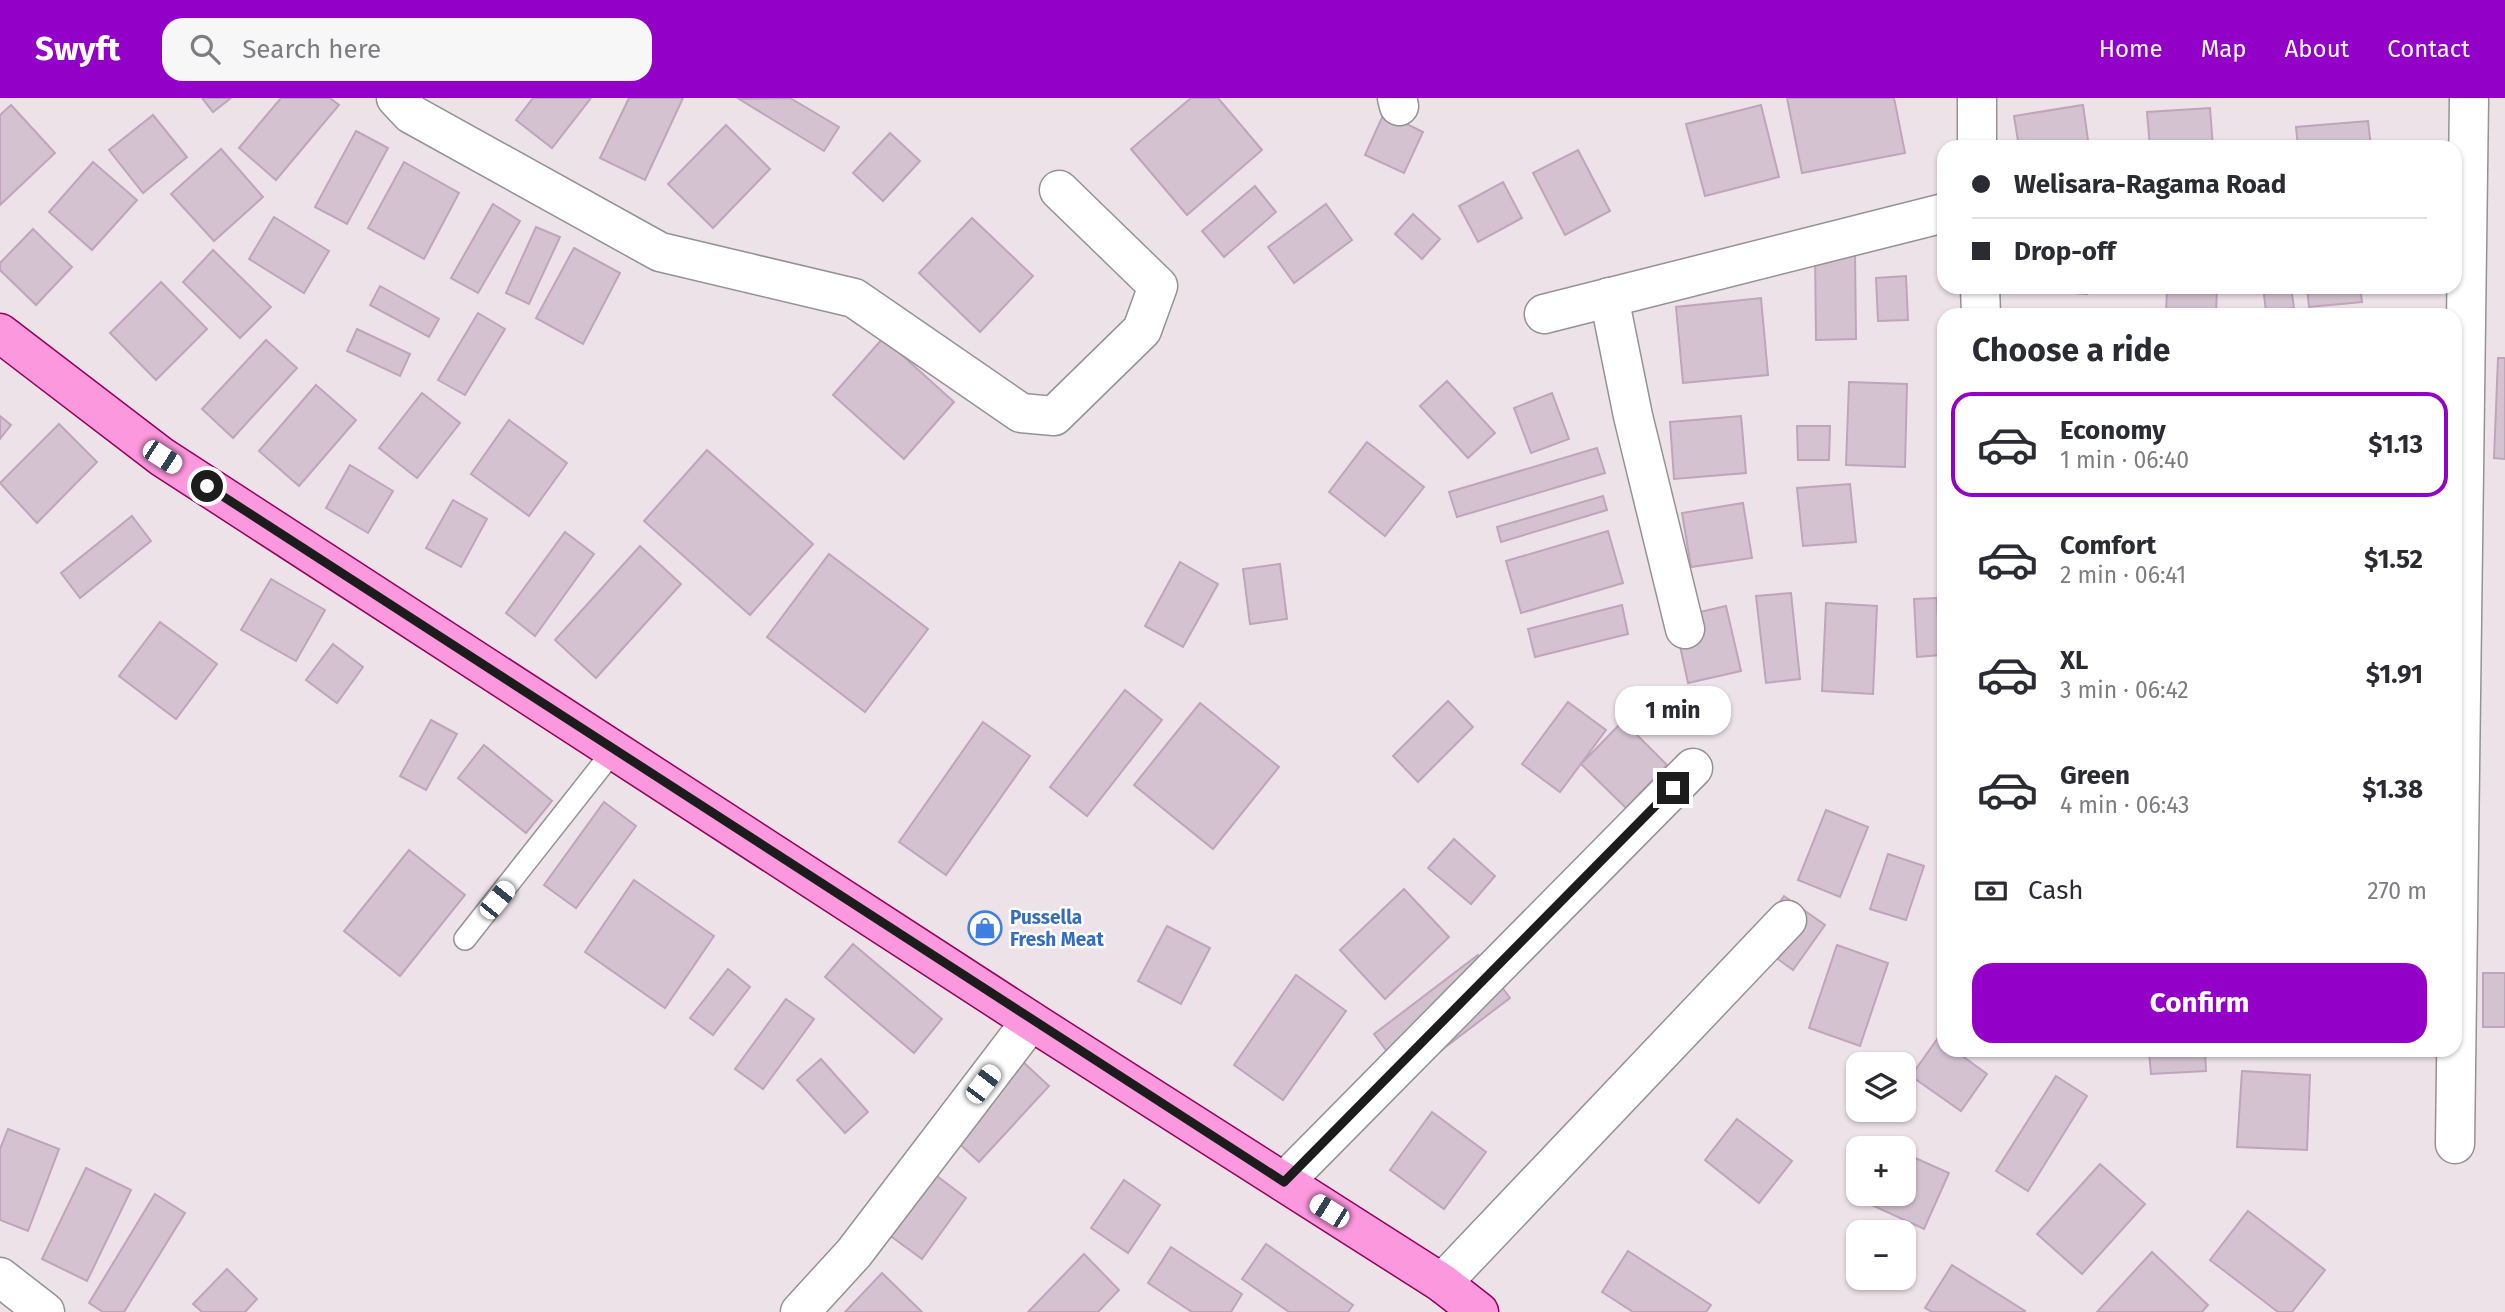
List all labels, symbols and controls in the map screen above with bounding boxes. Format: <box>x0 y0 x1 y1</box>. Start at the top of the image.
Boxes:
search box <box>162 18 652 81</box>
text: Swyft <box>35 29 120 69</box>
icon: search <box>186 30 224 68</box>
text: Search here <box>242 34 381 65</box>
text: Home <box>2099 35 2163 63</box>
text: Map <box>2201 35 2247 63</box>
text: About <box>2285 35 2349 63</box>
text: Contact <box>2387 35 2470 63</box>
text: Welisara-Ragama Road <box>2014 169 2286 200</box>
text: Drop-off <box>2014 236 2116 267</box>
text: Choose a ride <box>1972 331 2170 369</box>
icon: car <box>1976 413 2039 476</box>
text: Economy <box>2060 415 2166 446</box>
text: $1.13 <box>2368 429 2423 460</box>
car <box>139 437 186 477</box>
text: 1 min · 06:40 <box>2060 446 2189 474</box>
route start <box>191 470 223 502</box>
icon: car <box>1976 528 2039 591</box>
text: Comfort <box>2060 530 2156 561</box>
text: $1.52 <box>2364 544 2423 575</box>
text: 2 min · 06:41 <box>2060 561 2186 589</box>
icon: car <box>1976 643 2039 706</box>
text: XL <box>2060 645 2088 676</box>
text: $1.91 <box>2366 659 2423 690</box>
text: 3 min · 06:42 <box>2060 676 2189 704</box>
callout: 1 min <box>1615 686 1731 736</box>
text: 1 min <box>1645 696 1701 724</box>
icon: car <box>1976 758 2039 821</box>
text: Green <box>2060 760 2130 791</box>
route end <box>1657 772 1689 804</box>
text: $1.38 <box>2362 774 2423 805</box>
text: 4 min · 06:43 <box>2060 791 2190 819</box>
icon: cash <box>1972 872 2010 910</box>
text: Cash <box>2028 875 2084 906</box>
car <box>476 877 519 923</box>
text: 270 m <box>2367 877 2427 905</box>
place label: Pussella Fresh Meat <box>1010 906 1104 951</box>
shop icon: Pussella Fresh Meat <box>966 909 1004 947</box>
button: Confirm <box>1972 963 2427 1043</box>
map controls <box>1846 1052 1916 1290</box>
button: layers <box>1846 1052 1916 1122</box>
car <box>962 1061 1005 1107</box>
button: + <box>1846 1136 1916 1206</box>
car <box>1306 1191 1353 1231</box>
button: − <box>1846 1220 1916 1290</box>

